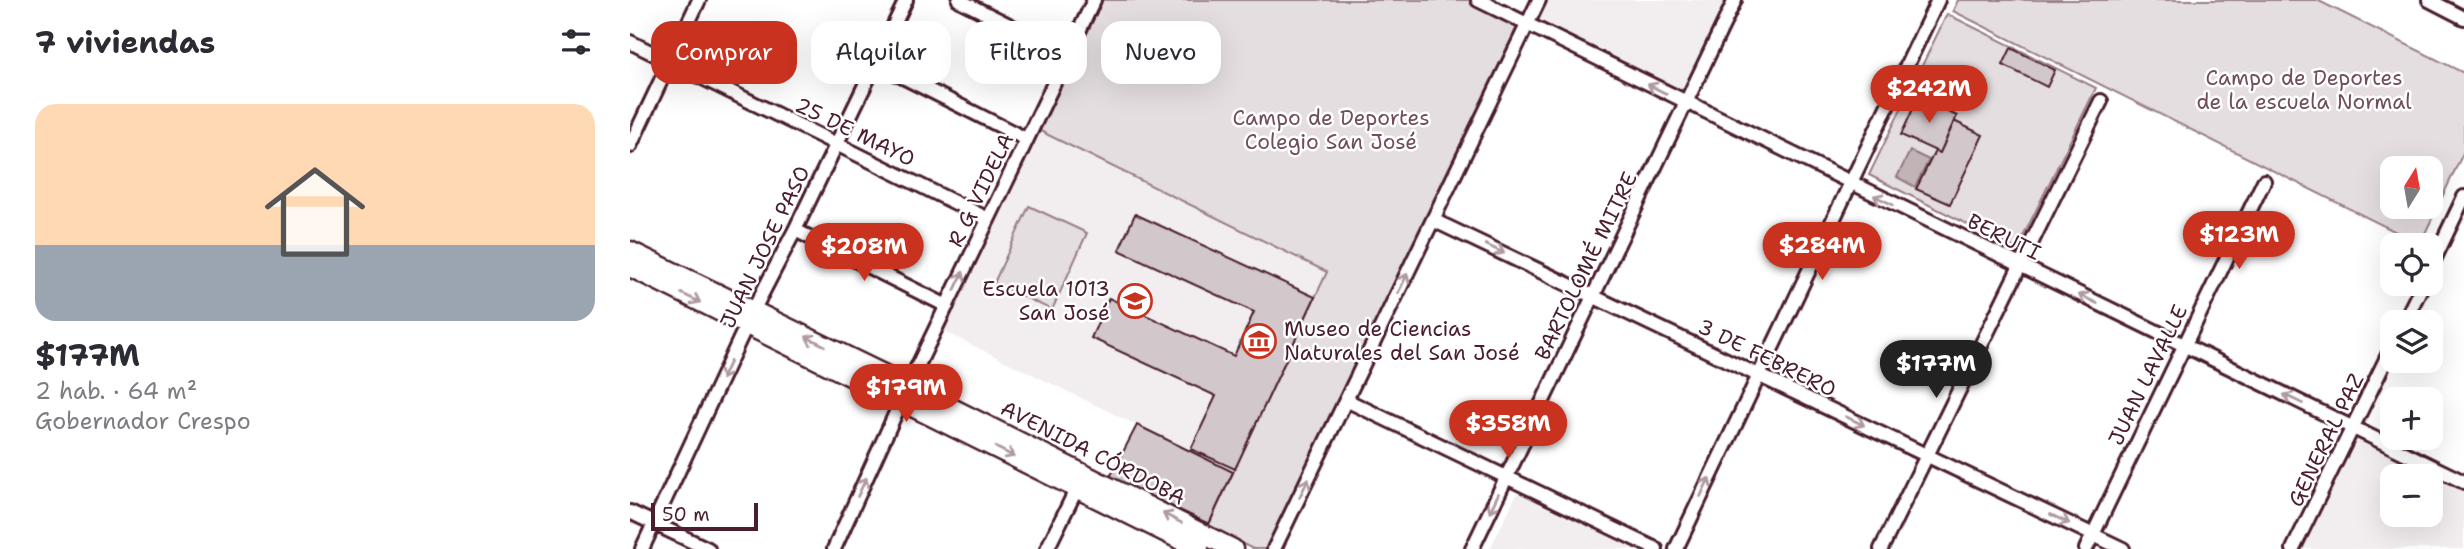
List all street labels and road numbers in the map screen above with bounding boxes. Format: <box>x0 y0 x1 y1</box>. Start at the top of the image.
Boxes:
street label: 25 DE MAYO <box>791 91 919 173</box>
street label: R G VIDELA <box>941 128 1021 252</box>
street label: JUAN JOSE PASO <box>714 161 816 333</box>
street label: BARTOLOMÉ MITRE <box>1527 167 1644 365</box>
street label: BERUTI <box>1963 207 2045 267</box>
street label: JUAN LAVALLE <box>2102 300 2194 450</box>
street label: 3 DE FEBRERO <box>1693 312 1841 404</box>
street label: GENERAL PAZ <box>2282 368 2370 511</box>
street label: AVENIDA CÓRDOBA <box>996 393 1191 512</box>

